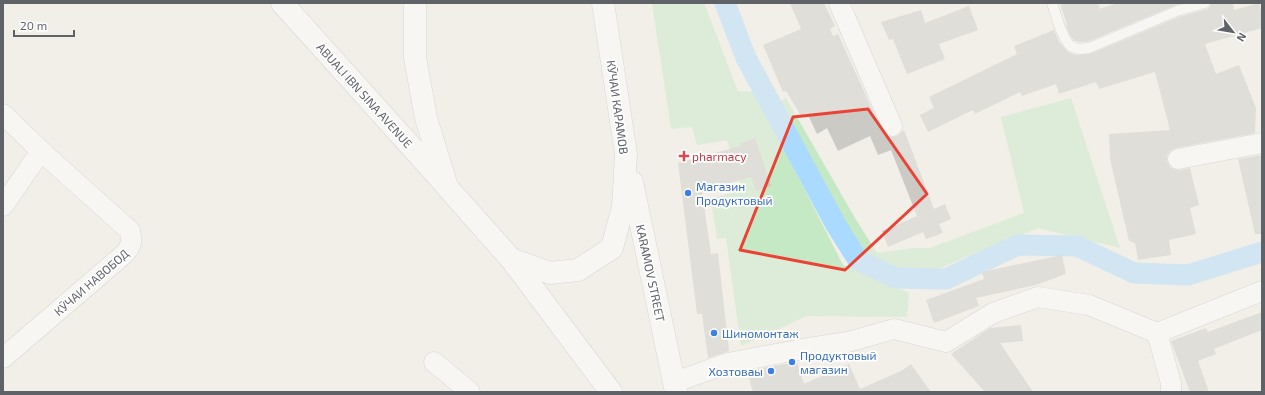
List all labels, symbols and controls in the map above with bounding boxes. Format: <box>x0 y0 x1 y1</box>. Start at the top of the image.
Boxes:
scale bar <box>14 12 74 38</box>
north arrow <box>1213 12 1253 52</box>
text: 20 m <box>20 18 47 32</box>
text: N <box>1234 31 1250 44</box>
street label: ABUALI IBN SINA AVENUE <box>314 40 416 150</box>
street label: КӮЧАИ КАРАМОВ <box>604 59 632 155</box>
place label: pharmacy <box>692 149 747 163</box>
marker: pharmacy <box>679 151 689 161</box>
place label: Магазин Продуктовый <box>696 179 772 208</box>
marker: Магазин Продуктовый <box>683 188 693 198</box>
street label: KARAMOV STREET <box>634 223 668 323</box>
street label: КӮЧАИ НАВОБОД <box>51 246 131 318</box>
place label: Шиномонтаж <box>722 326 799 340</box>
marker: Шиномонтаж <box>709 328 719 338</box>
place label: Продуктовый магазин <box>800 348 876 376</box>
marker: Продуктовый магазин <box>787 357 797 367</box>
place label: Хозтоваы <box>709 364 763 378</box>
marker: Хозтоваы <box>766 366 776 376</box>

